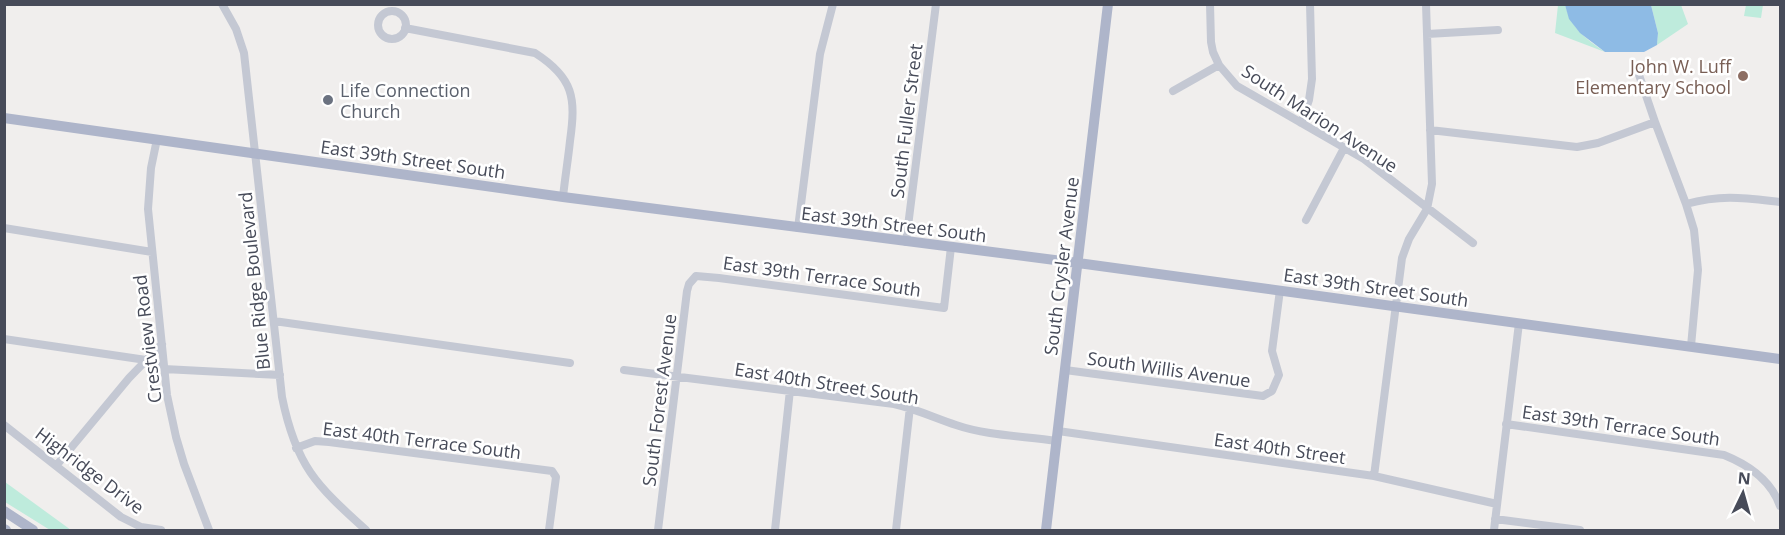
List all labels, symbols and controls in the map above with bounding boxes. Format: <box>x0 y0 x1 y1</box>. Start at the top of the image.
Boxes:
street label: South Fuller Street <box>885 42 927 200</box>
place label: John W. Luff Elementary School <box>1575 54 1732 99</box>
street label: South Marion Avenue <box>1237 59 1403 177</box>
marker: John W. Luff Elementary School <box>1736 69 1750 83</box>
place label: Life Connection Church <box>340 78 471 123</box>
marker: Life Connection Church <box>321 93 335 107</box>
street label: East 39th Street South <box>319 134 507 184</box>
street label: South Crysler Avenue <box>1038 175 1084 357</box>
street label: Blue Ridge Boulevard <box>233 191 275 371</box>
street label: East 39th Street South <box>800 201 988 247</box>
street label: East 39th Terrace South <box>721 250 923 302</box>
street label: East 39th Street South <box>1282 262 1470 312</box>
street label: Crestview Road <box>127 274 167 404</box>
street label: South Forest Avenue <box>636 312 682 488</box>
street label: South Willis Avenue <box>1086 346 1252 392</box>
street label: East 40th Street South <box>733 357 921 409</box>
street label: East 39th Terrace South <box>1520 399 1722 451</box>
street label: East 40th Terrace South <box>321 416 523 464</box>
street label: Highridge Drive <box>31 421 149 519</box>
street label: East 40th Street <box>1213 427 1347 469</box>
north arrow <box>1713 463 1773 523</box>
text: N <box>1737 467 1752 490</box>

